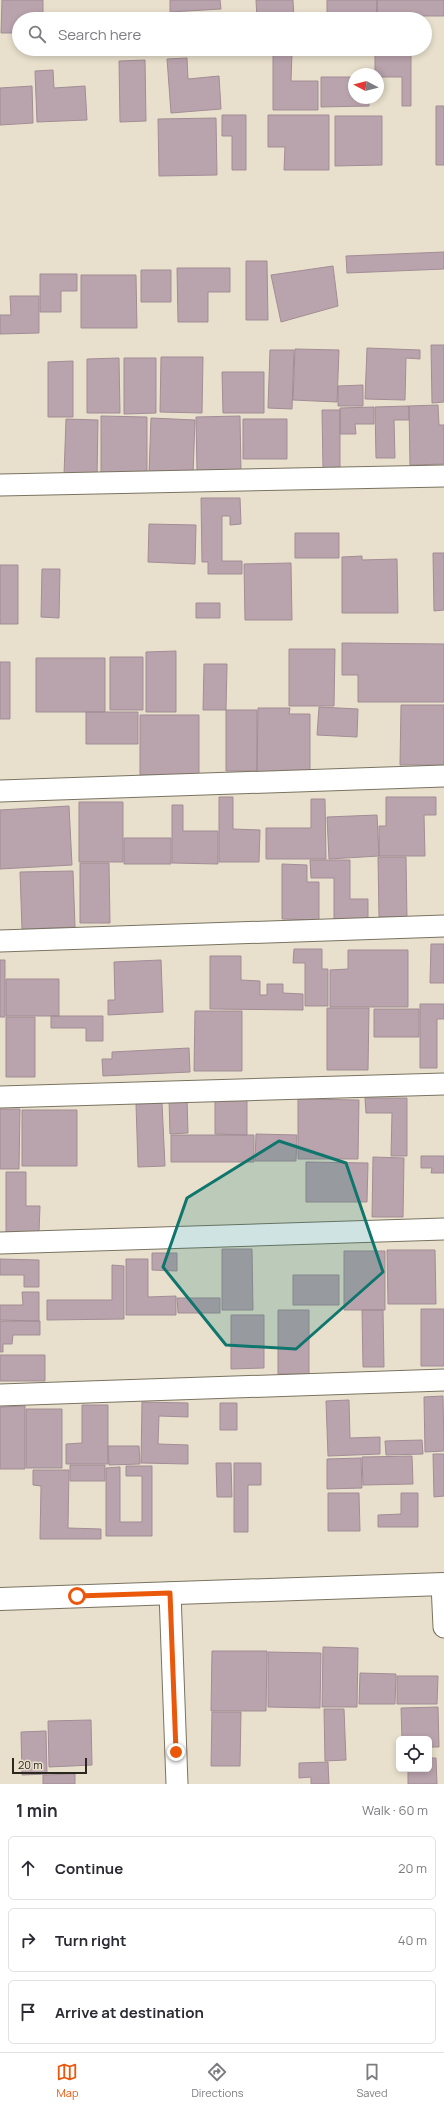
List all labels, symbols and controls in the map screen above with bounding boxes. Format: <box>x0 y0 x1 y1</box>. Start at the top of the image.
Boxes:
search box <box>12 12 432 56</box>
icon: search <box>26 23 48 45</box>
text: Search here <box>58 24 141 45</box>
north arrow <box>348 68 384 104</box>
route start <box>68 1587 86 1605</box>
map controls <box>396 1736 432 1772</box>
button: locate <box>396 1736 432 1772</box>
route end <box>167 1743 185 1761</box>
scale bar <box>12 1756 87 1775</box>
text: 20 m <box>18 1757 43 1772</box>
text: 1 min <box>16 1799 58 1822</box>
text: Walk · 60 m <box>362 1801 428 1819</box>
icon: ahead <box>17 1857 39 1879</box>
text: Continue <box>55 1858 123 1879</box>
text: 20 m <box>398 1859 427 1877</box>
icon: right <box>17 1929 39 1951</box>
text: Turn right <box>55 1930 126 1951</box>
text: 40 m <box>398 1931 427 1949</box>
icon: arrive <box>17 2001 39 2023</box>
text: Arrive at destination <box>55 2002 204 2023</box>
tab: Map <box>56 2061 78 2100</box>
tab: Directions <box>191 2061 244 2100</box>
tab: Saved <box>357 2061 388 2100</box>

